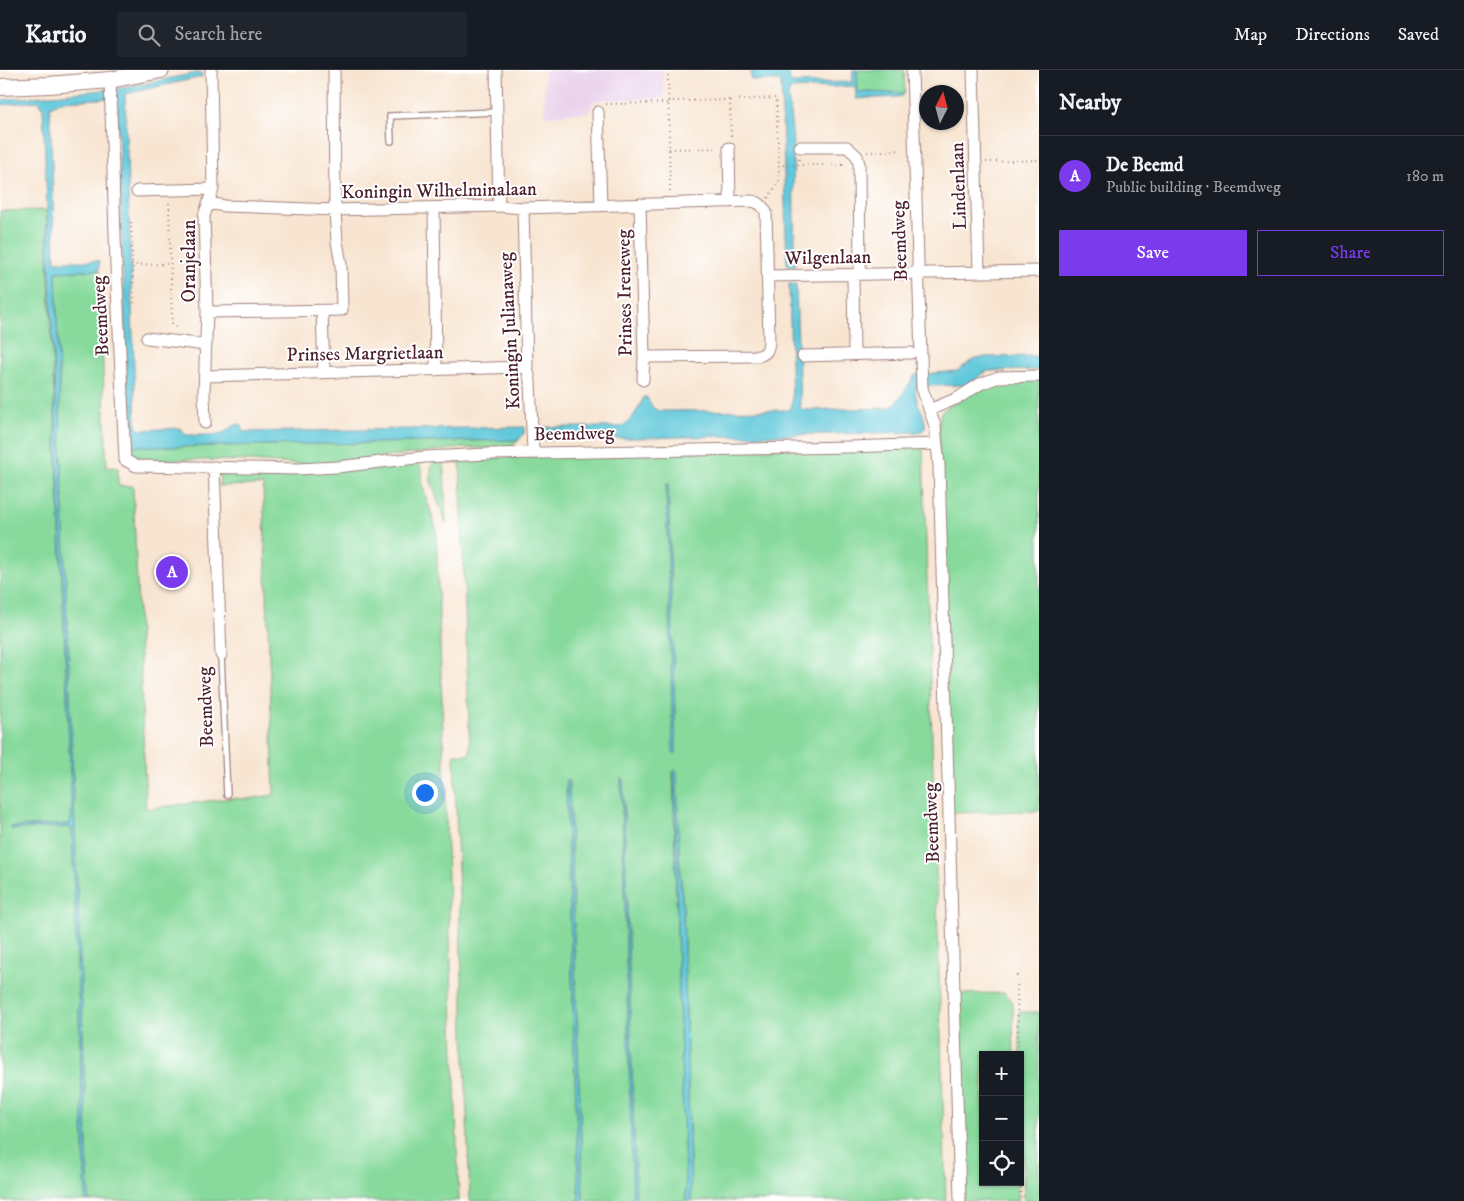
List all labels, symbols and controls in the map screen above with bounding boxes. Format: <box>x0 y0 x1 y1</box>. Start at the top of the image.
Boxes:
search box <box>117 12 467 57</box>
text: Kartio <box>25 20 87 50</box>
icon: search <box>135 21 163 49</box>
text: Search here <box>175 23 262 46</box>
text: Map <box>1234 24 1267 46</box>
text: Directions <box>1295 24 1370 46</box>
text: Saved <box>1398 24 1439 46</box>
north arrow <box>919 85 964 130</box>
text: Nearby <box>1059 90 1121 116</box>
street label: Lindenlaan <box>946 142 972 230</box>
text: De Beemd <box>1106 154 1184 177</box>
text: A <box>1070 166 1080 186</box>
text: 180 m <box>1406 166 1444 186</box>
text: Public building · Beemdweg <box>1106 177 1281 197</box>
street label: Koningin Wilhelminalaan <box>341 178 537 204</box>
street label: Beemdweg <box>887 200 913 282</box>
street label: Oranjelaan <box>178 220 201 302</box>
street label: Prinses Ireneweg <box>612 228 638 357</box>
button: Save <box>1059 230 1247 276</box>
button: Share <box>1257 230 1444 276</box>
street label: Wilgenlaan <box>783 246 872 270</box>
street label: Koningin Julianaweg <box>494 251 526 410</box>
street label: Beemdweg <box>87 274 115 357</box>
street label: Prinses Margrietlaan <box>286 341 444 367</box>
street label: Beemdweg <box>533 422 615 446</box>
pin: A <box>156 553 188 591</box>
street label: Beemdweg <box>193 666 219 748</box>
your location <box>412 780 438 806</box>
street label: Beemdweg <box>919 782 945 864</box>
map controls <box>979 1051 1024 1186</box>
button: + <box>979 1051 1024 1096</box>
button: − <box>979 1096 1024 1141</box>
button: locate <box>979 1141 1024 1186</box>

